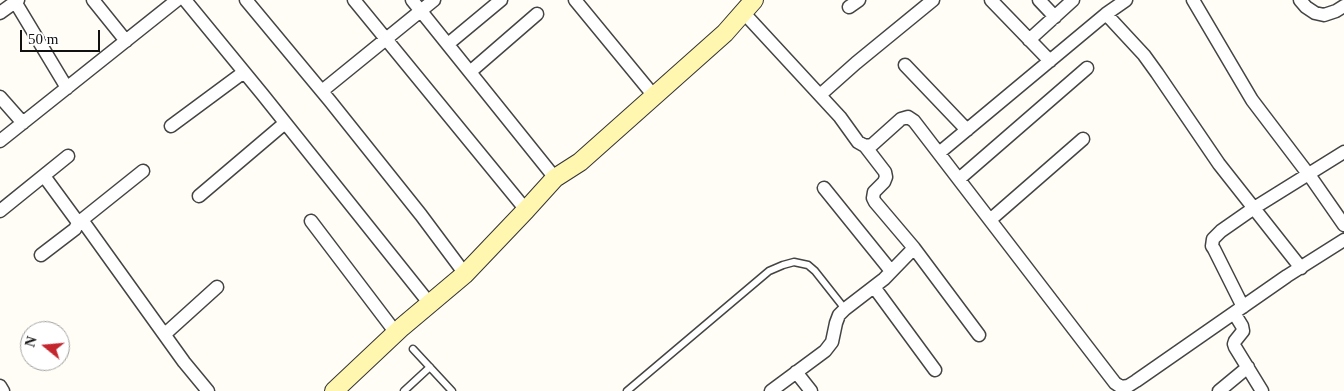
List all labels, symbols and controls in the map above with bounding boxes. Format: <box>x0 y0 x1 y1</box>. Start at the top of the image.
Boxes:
scale bar <box>22 20 102 52</box>
text: 50 m <box>28 31 58 47</box>
north arrow <box>20 321 70 371</box>
text: N <box>22 335 40 349</box>

